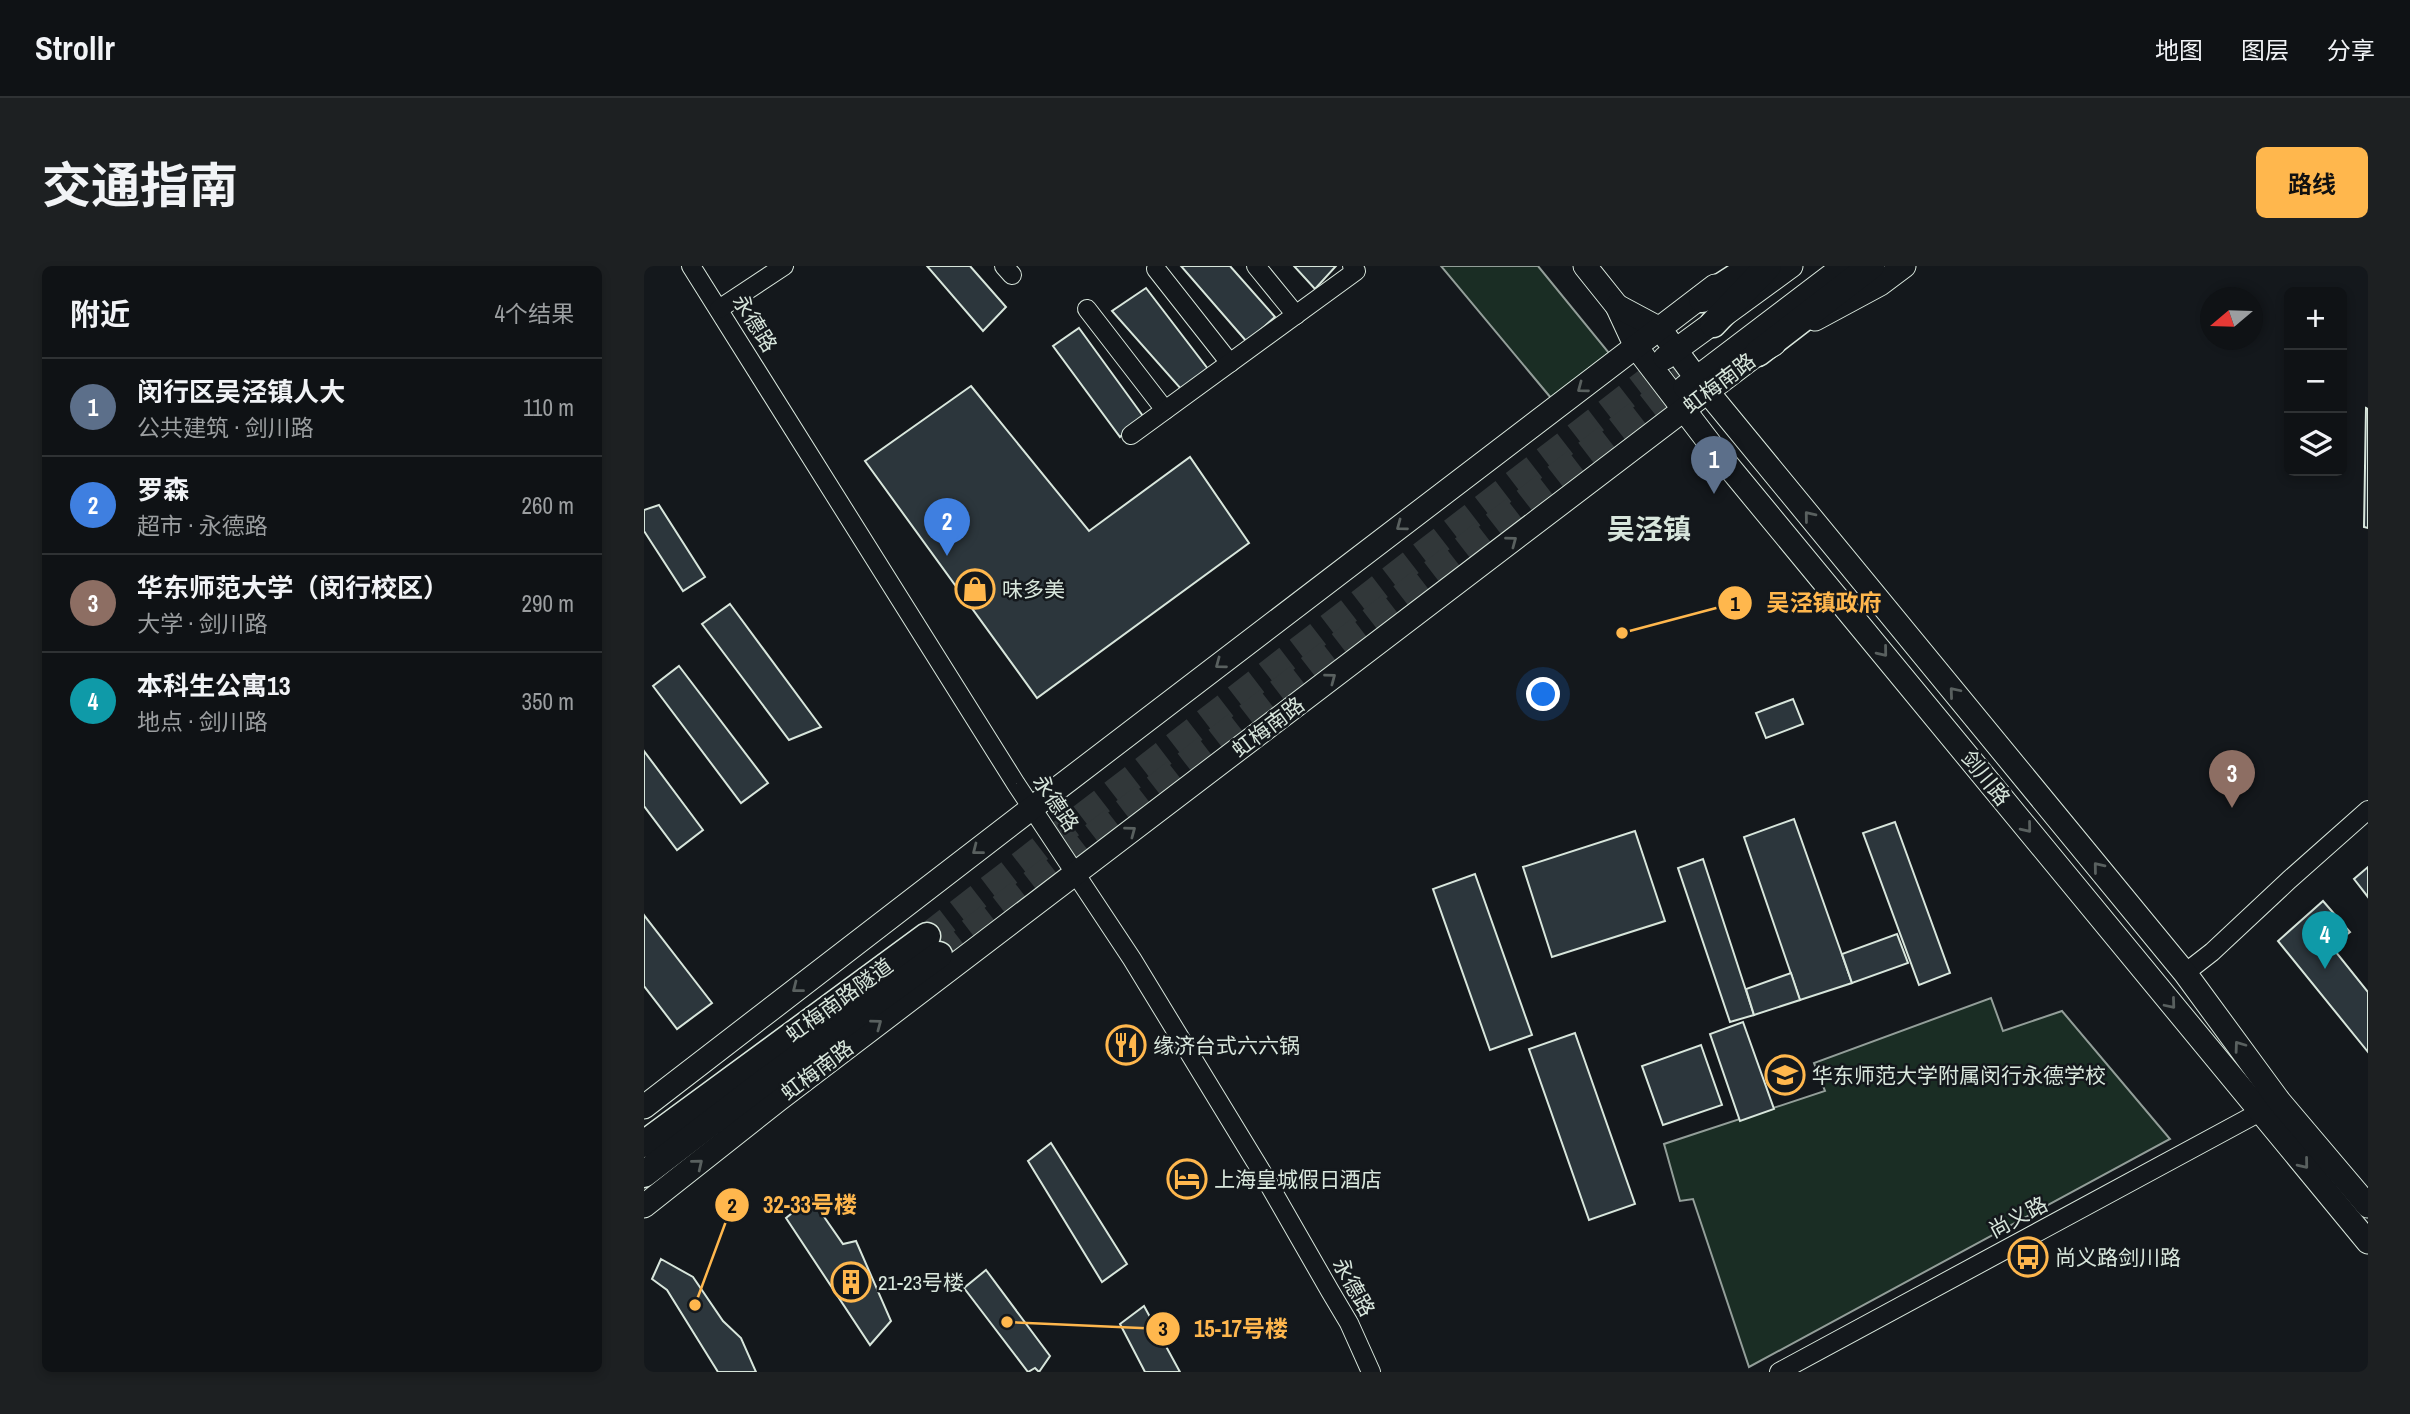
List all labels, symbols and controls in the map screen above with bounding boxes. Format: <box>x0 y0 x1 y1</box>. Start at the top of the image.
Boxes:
text: Strollr <box>35 26 115 70</box>
text: 地图 <box>2155 34 2203 66</box>
text: 图层 <box>2241 34 2289 66</box>
text: 分享 <box>2327 34 2375 66</box>
button: 路线 <box>2256 147 2368 218</box>
text: 交通指南 <box>42 152 238 218</box>
north arrow <box>2200 287 2263 350</box>
map controls <box>2284 287 2347 476</box>
button: + <box>2284 287 2347 350</box>
street label: 永德路 <box>726 289 784 357</box>
text: 附近 <box>70 294 130 334</box>
text: 4个结果 <box>495 298 574 329</box>
street label: 虹梅南路 <box>1677 346 1761 420</box>
button: − <box>2284 350 2347 413</box>
text: 闵行区吴泾镇人大 <box>137 374 345 409</box>
one-way arrow <box>1577 380 1589 393</box>
text: 1 <box>88 392 98 423</box>
text: 110 m <box>523 392 574 423</box>
text: 公共建筑 · 剑川路 <box>137 412 314 443</box>
button: layers <box>2284 413 2347 476</box>
pin: 1 <box>1691 436 1737 494</box>
text: 罗森 <box>137 472 189 507</box>
text: 2 <box>88 490 98 521</box>
text: 260 m <box>522 490 574 521</box>
pin: 2 <box>924 498 970 556</box>
text: 超市 · 永德路 <box>137 510 268 541</box>
district label: 吴泾镇 <box>1607 510 1691 548</box>
one-way arrow <box>1805 512 1817 525</box>
one-way arrow <box>1396 518 1409 531</box>
one-way arrow <box>1504 536 1517 549</box>
shop icon: 味多美 <box>954 568 996 610</box>
text: 华东师范大学（闵行校区） <box>137 570 449 605</box>
place label: 味多美 <box>1002 575 1065 604</box>
callout: 吴泾镇政府 <box>1718 581 1896 625</box>
text: 吴泾镇政府 <box>1767 587 1882 618</box>
text: 3 <box>88 588 98 619</box>
text: 290 m <box>522 588 574 619</box>
text: 1 <box>1730 589 1740 618</box>
text: 大学 · 剑川路 <box>137 608 268 639</box>
one-way arrow <box>1874 644 1887 656</box>
one-way arrow <box>1215 656 1228 669</box>
text: 本科生公寓13 <box>137 668 291 703</box>
one-way arrow <box>1323 674 1336 687</box>
your location <box>1526 677 1560 711</box>
text: 4 <box>88 686 98 717</box>
text: 350 m <box>522 686 574 717</box>
one-way arrow <box>1949 687 1962 699</box>
street label: 虹梅南路 <box>1226 690 1310 764</box>
text: 地点 · 剑川路 <box>137 706 268 737</box>
street label: 剑川路 <box>1955 744 2017 812</box>
pin: 3 <box>2209 750 2255 808</box>
street label: 永德路 <box>1026 769 1086 837</box>
one-way arrow <box>2019 819 2031 832</box>
one-way arrow <box>1123 827 1135 840</box>
one-way arrow <box>973 841 985 854</box>
one-way arrow <box>2094 863 2107 875</box>
pin: 4 <box>2302 911 2348 969</box>
street label: 虹梅南路隧道 <box>780 951 898 1049</box>
one-way arrow <box>792 980 805 993</box>
one-way arrow <box>2163 996 2176 1008</box>
one-way arrow <box>869 1020 882 1033</box>
restaurant icon: 缘济台式六六锅 <box>1105 1024 1147 1066</box>
place label: 缘济台式六六锅 <box>1153 1031 1300 1060</box>
street label: 虹梅南路 <box>775 1033 859 1107</box>
one-way arrow <box>2235 1041 2247 1054</box>
school or university icon: 华东师范大学附属闵行永德学校 <box>1764 1054 1806 1096</box>
place label: 华东师范大学附属闵行永德学校 <box>1812 1061 2106 1090</box>
one-way arrow <box>2296 1156 2308 1169</box>
hotel icon: 上海皇城假日酒店 <box>1166 1158 1208 1200</box>
one-way arrow <box>690 1159 702 1172</box>
place label: 上海皇城假日酒店 <box>1214 1165 1382 1194</box>
callout: 32-33号楼 <box>714 1183 871 1227</box>
text: 32-33号楼 <box>763 1189 857 1220</box>
street label: 尚义路 <box>1983 1189 2053 1245</box>
text: 2 <box>727 1191 737 1220</box>
bus stop icon: 尚义路剑川路 <box>2007 1236 2049 1278</box>
place label: 尚义路剑川路 <box>2055 1243 2181 1272</box>
street label: 永德路 <box>1326 1252 1382 1322</box>
building icon: 21-23号楼 <box>830 1261 872 1303</box>
place label: 21-23号楼 <box>878 1268 964 1297</box>
callout: 15-17号楼 <box>1145 1307 1302 1351</box>
text: 15-17号楼 <box>1194 1313 1288 1344</box>
text: 3 <box>1158 1314 1168 1343</box>

